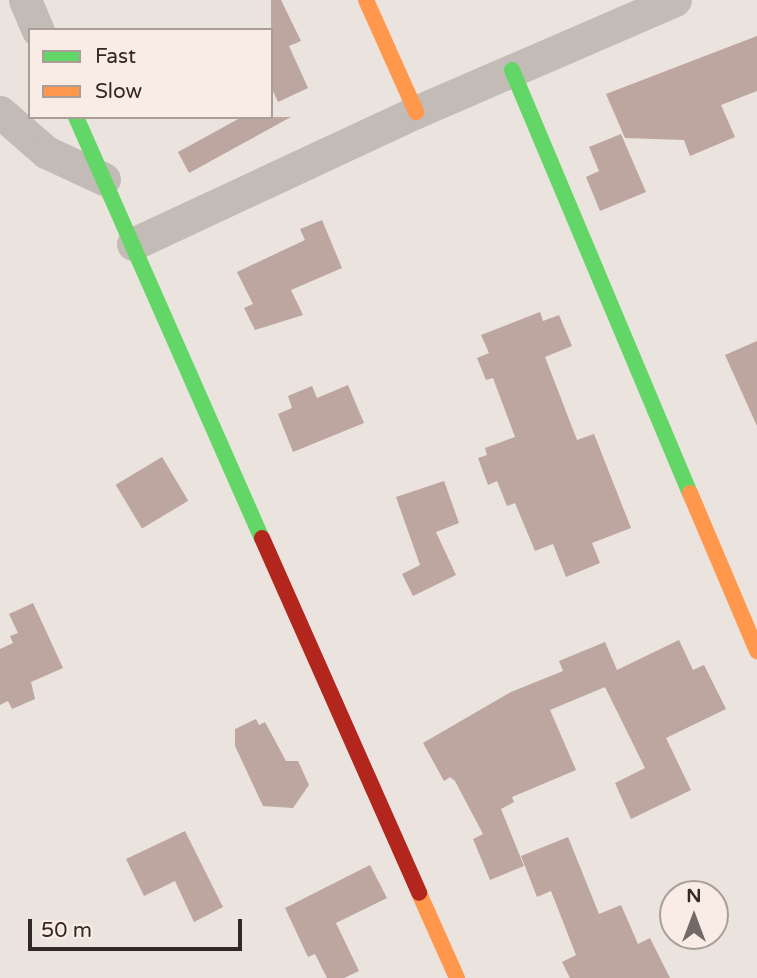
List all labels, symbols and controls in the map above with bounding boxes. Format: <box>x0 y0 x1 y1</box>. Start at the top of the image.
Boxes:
legend <box>28 28 273 119</box>
text: Fast <box>95 44 136 69</box>
text: Slow <box>95 79 142 104</box>
north arrow <box>659 880 729 950</box>
text: N <box>686 885 702 907</box>
scale bar <box>32 904 245 948</box>
text: 50 m <box>41 918 92 943</box>

